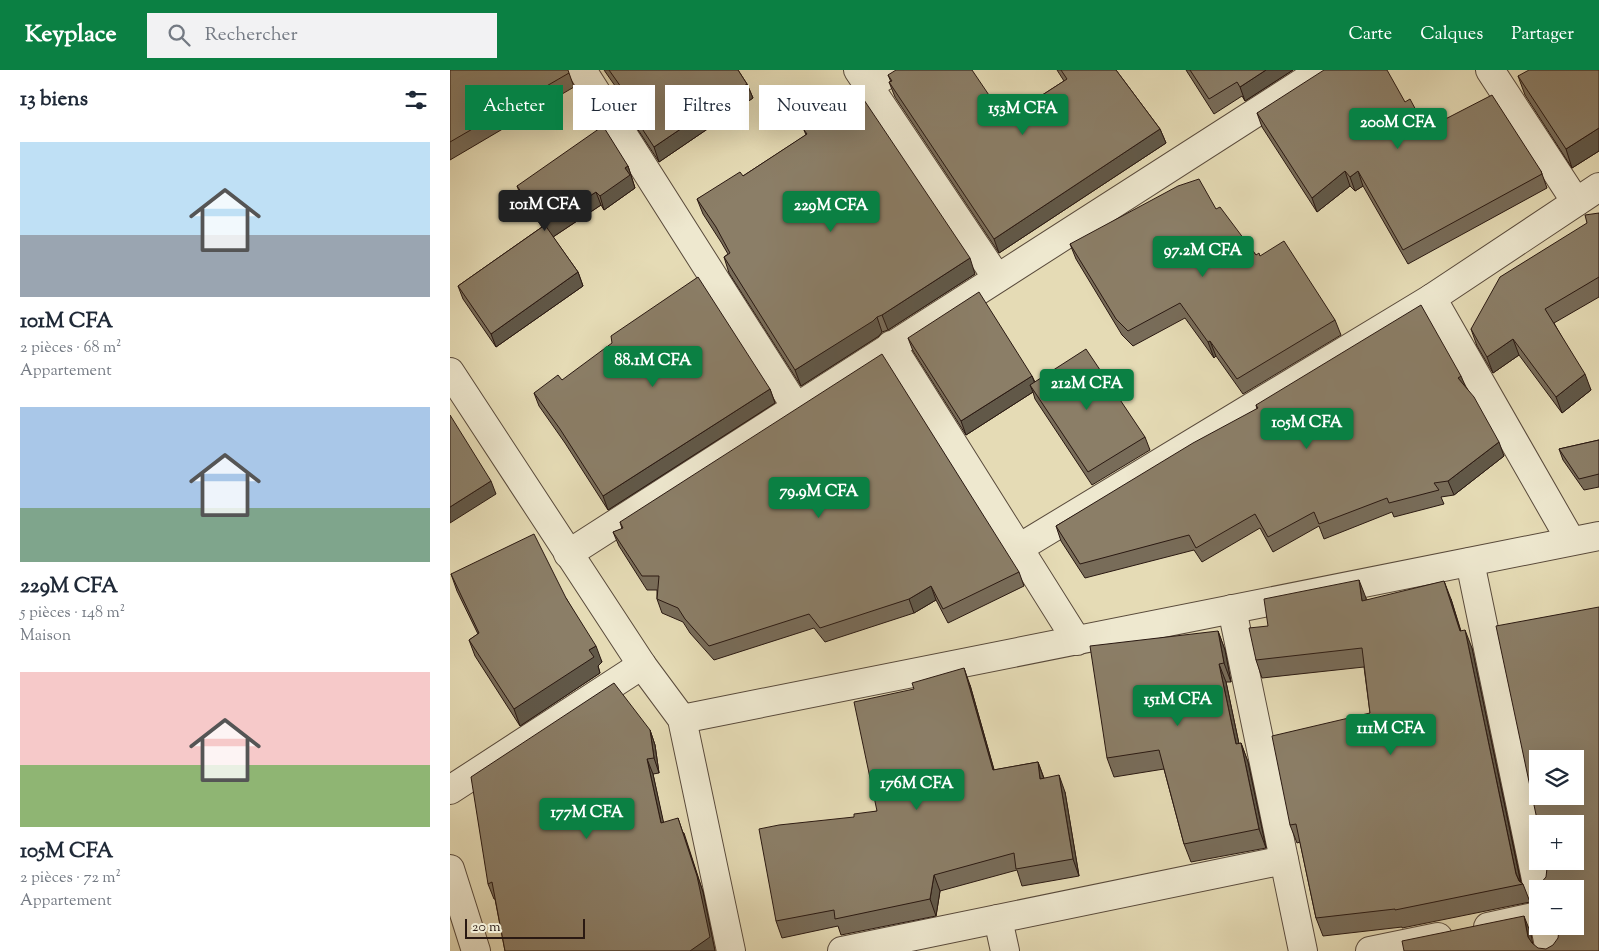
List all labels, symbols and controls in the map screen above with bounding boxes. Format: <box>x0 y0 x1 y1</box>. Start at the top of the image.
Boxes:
search box <box>147 13 497 58</box>
text: Keyplace <box>25 18 117 52</box>
icon: search <box>165 21 193 49</box>
text: Rechercher <box>205 22 298 49</box>
text: Carte <box>1349 22 1392 48</box>
text: Calques <box>1420 22 1483 48</box>
text: Partager <box>1511 22 1574 48</box>
text: 13 biens <box>20 85 88 115</box>
chip: Acheter <box>465 85 563 130</box>
chip: Louer <box>573 85 655 130</box>
chip: Filtres <box>665 85 749 130</box>
chip: Nouveau <box>759 85 865 130</box>
icon: filters <box>402 86 430 114</box>
pin: 153M CFA <box>971 93 1075 136</box>
text: 153M CFA <box>988 98 1058 121</box>
pin: 200M CFA <box>1346 108 1450 150</box>
text: 200M CFA <box>1360 112 1436 135</box>
icon: home <box>180 175 270 265</box>
pin: 101M CFA <box>493 190 597 232</box>
pin: 229M CFA <box>779 190 883 233</box>
text: 101M CFA <box>510 194 580 217</box>
text: 229M CFA <box>794 195 868 218</box>
pin: 97.2M CFA <box>1146 236 1260 278</box>
text: 97.2M CFA <box>1164 240 1242 263</box>
text: 101M CFA <box>20 307 113 337</box>
text: 2 pièces · 68 m² <box>20 337 122 360</box>
pin: 88.1M CFA <box>596 346 710 388</box>
text: 88.1M CFA <box>614 350 692 373</box>
text: Appartement <box>20 360 112 383</box>
pin: 212M CFA <box>1035 368 1139 411</box>
text: 212M CFA <box>1051 373 1123 396</box>
pin: 105M CFA <box>1255 408 1359 450</box>
text: 105M CFA <box>1271 412 1343 435</box>
icon: home <box>180 440 270 530</box>
pin: 79.9M CFA <box>762 476 876 519</box>
text: 79.9M CFA <box>780 481 858 504</box>
text: 229M CFA <box>20 572 118 602</box>
text: 5 pièces · 148 m² <box>20 602 125 625</box>
text: Maison <box>20 625 71 648</box>
pin: 151M CFA <box>1126 684 1230 727</box>
text: 151M CFA <box>1144 689 1212 712</box>
icon: home <box>180 705 270 795</box>
pin: 111M CFA <box>1339 714 1443 756</box>
text: 111M CFA <box>1357 718 1425 741</box>
map controls <box>1529 750 1584 935</box>
button: layers <box>1529 750 1584 805</box>
pin: 176M CFA <box>865 768 969 811</box>
text: 176M CFA <box>880 773 954 796</box>
pin: 177M CFA <box>535 798 639 840</box>
text: 177M CFA <box>550 802 624 825</box>
button: + <box>1529 815 1584 870</box>
text: 105M CFA <box>20 837 113 867</box>
text: 2 pièces · 72 m² <box>20 867 121 890</box>
button: − <box>1529 880 1584 935</box>
text: Appartement <box>20 890 112 913</box>
scale bar <box>465 916 585 939</box>
text: 20 m <box>472 918 501 938</box>

